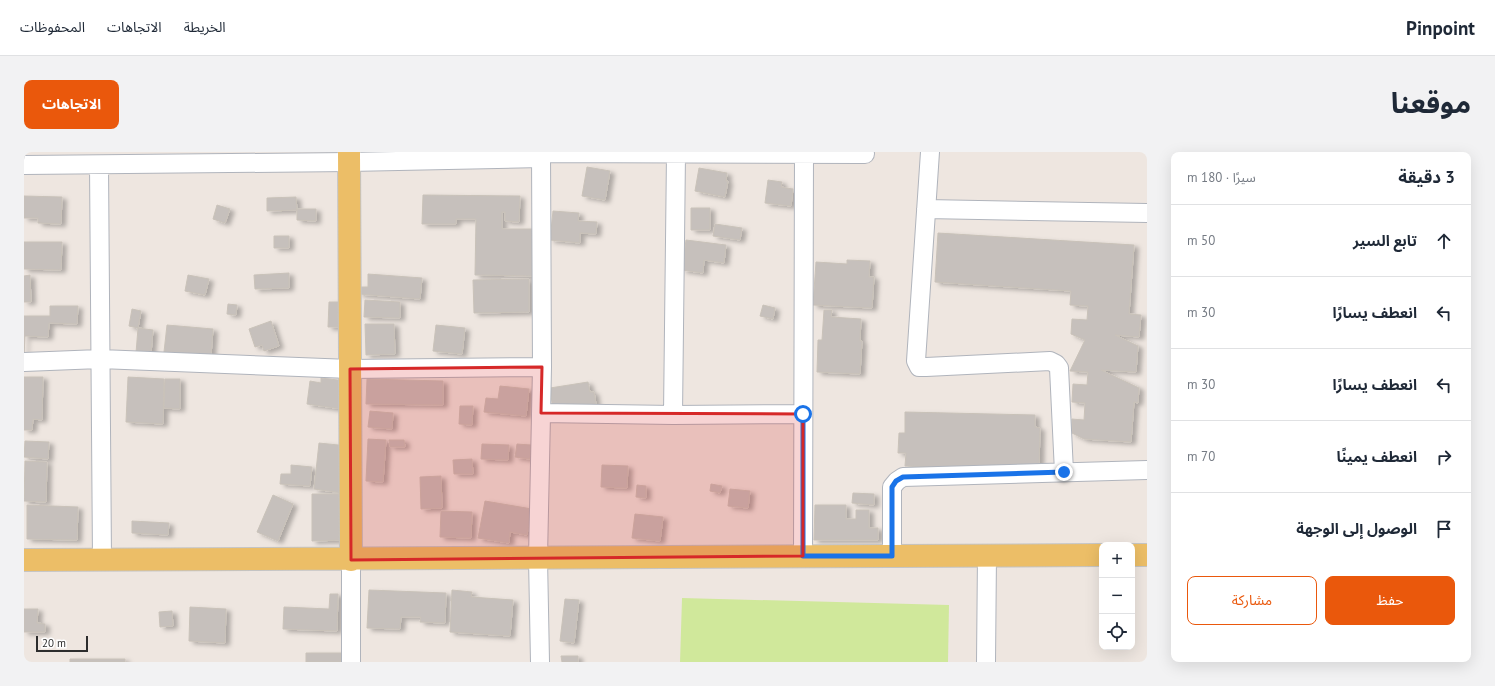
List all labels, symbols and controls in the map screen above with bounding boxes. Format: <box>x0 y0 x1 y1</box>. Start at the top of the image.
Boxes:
text: Pinpoint <box>1406 16 1475 40</box>
text: المحفوظات <box>20 18 85 36</box>
text: الاتجاهات <box>107 18 162 36</box>
text: الخريطة <box>184 18 226 36</box>
button: الاتجاهات <box>24 80 119 129</box>
text: موقعنا <box>1391 84 1471 121</box>
text: 3 دقيقة <box>1398 166 1455 188</box>
text: سيرًا · 180 m <box>1187 169 1256 186</box>
icon: ahead <box>1433 230 1455 252</box>
text: تابع السير <box>1353 231 1417 250</box>
text: 50 m <box>1187 232 1215 249</box>
icon: left <box>1433 302 1455 324</box>
text: انعطف يسارًا <box>1333 303 1417 322</box>
text: 30 m <box>1187 304 1215 321</box>
icon: left <box>1433 374 1455 396</box>
text: انعطف يسارًا <box>1333 375 1417 394</box>
text: 30 m <box>1187 376 1215 393</box>
route start <box>794 405 812 423</box>
icon: right <box>1433 446 1455 468</box>
text: انعطف يمينًا <box>1337 447 1417 466</box>
text: 70 m <box>1187 448 1215 465</box>
route end <box>1055 463 1073 481</box>
icon: arrive <box>1433 518 1455 540</box>
text: الوصول إلى الوجهة <box>1296 519 1417 538</box>
map controls <box>1099 542 1135 650</box>
button: + <box>1099 542 1135 578</box>
button: مشاركة <box>1187 576 1317 625</box>
button: حفظ <box>1325 576 1455 625</box>
button: − <box>1099 578 1135 614</box>
button: locate <box>1099 614 1135 650</box>
scale bar <box>36 634 88 653</box>
text: 20 m <box>42 636 66 650</box>

